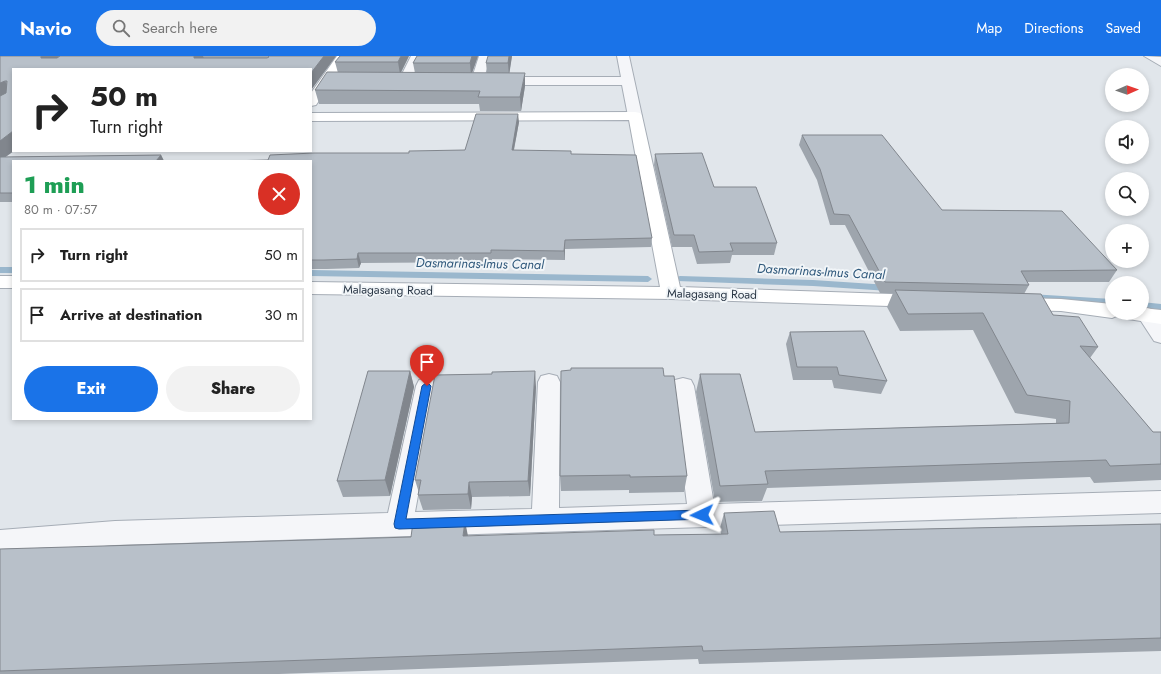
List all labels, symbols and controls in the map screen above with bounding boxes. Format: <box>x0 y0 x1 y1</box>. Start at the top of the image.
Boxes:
search box <box>96 10 376 46</box>
text: Navio <box>20 15 72 42</box>
icon: search <box>110 17 132 39</box>
text: Search here <box>142 17 218 39</box>
text: Map <box>976 18 1002 38</box>
text: Directions <box>1024 18 1084 38</box>
text: Saved <box>1106 18 1141 38</box>
north arrow <box>1105 68 1149 112</box>
map controls <box>1105 68 1149 320</box>
text: 50 m <box>90 76 158 117</box>
icon: right <box>24 84 76 136</box>
text: Turn right <box>90 114 162 140</box>
button: sound <box>1105 120 1149 164</box>
text: 1 min <box>24 167 85 202</box>
button: search <box>1105 172 1149 216</box>
button: close <box>258 173 300 215</box>
text: 80 m · 07:57 <box>24 200 97 219</box>
button: + <box>1105 224 1149 268</box>
icon: right <box>26 244 48 266</box>
text: Turn right <box>60 244 128 266</box>
text: 50 m <box>264 244 298 266</box>
water label: Dasmarinas-Imus Canal <box>416 253 545 274</box>
water label: Dasmarinas-Imus Canal <box>757 259 887 284</box>
button: − <box>1105 276 1149 320</box>
street label: Malagasang Road <box>343 280 433 300</box>
street label: Malagasang Road <box>667 284 757 304</box>
icon: arrive <box>26 304 48 326</box>
text: Arrive at destination <box>60 304 202 326</box>
text: 30 m <box>265 304 298 326</box>
pin <box>410 345 444 386</box>
icon: arrive <box>416 351 438 373</box>
button: Exit <box>24 366 158 412</box>
button: Share <box>166 366 300 412</box>
position arrow <box>681 494 723 536</box>

